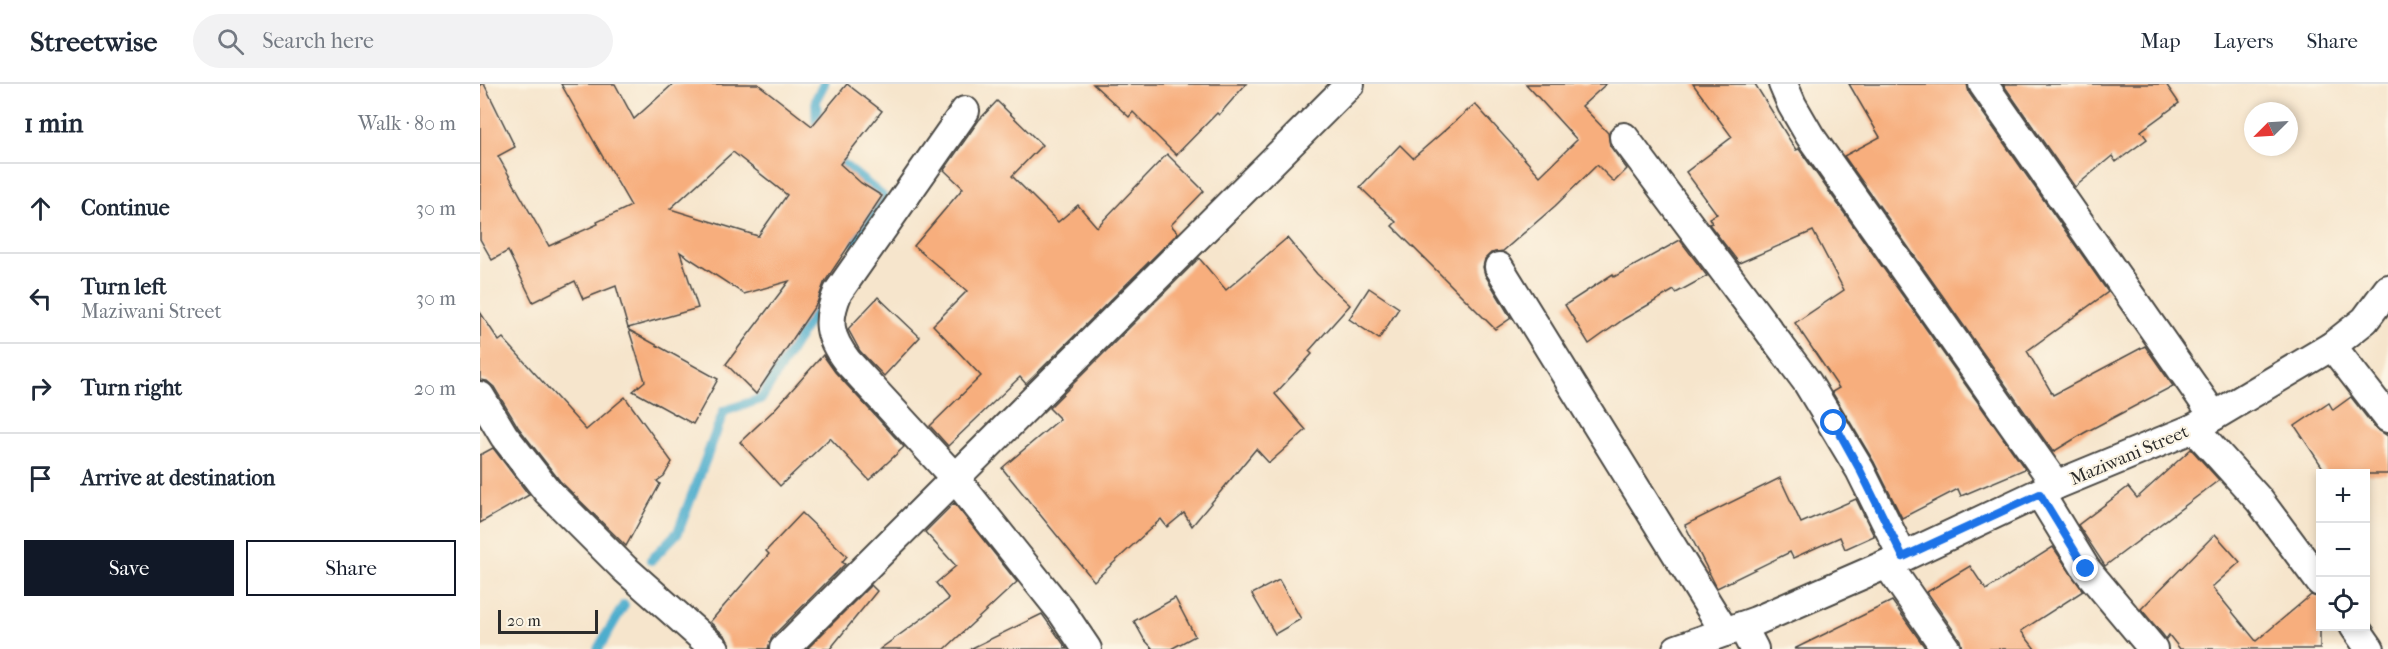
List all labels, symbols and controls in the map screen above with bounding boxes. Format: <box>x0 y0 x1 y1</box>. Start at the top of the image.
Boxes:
search box <box>193 14 613 68</box>
text: Streetwise <box>30 25 157 58</box>
icon: search <box>214 25 247 58</box>
text: Search here <box>262 28 374 54</box>
text: Map <box>2140 29 2181 53</box>
text: Layers <box>2214 29 2273 53</box>
text: Share <box>2306 29 2358 53</box>
north arrow <box>2244 102 2298 156</box>
text: 1 min <box>24 108 83 139</box>
text: Walk · 80 m <box>358 112 456 135</box>
icon: ahead <box>24 192 57 225</box>
text: Continue <box>81 195 170 221</box>
text: 30 m <box>416 197 456 220</box>
text: Turn left <box>81 274 167 300</box>
icon: left <box>24 282 57 315</box>
text: 30 m <box>416 287 456 310</box>
text: Maziwani Street <box>81 300 222 323</box>
icon: right <box>24 372 57 405</box>
text: Turn right <box>81 375 182 401</box>
text: 20 m <box>414 377 456 400</box>
route start <box>1820 409 1846 435</box>
street label: Maziwani Street <box>2067 421 2192 490</box>
icon: arrive <box>24 462 57 495</box>
text: Arrive at destination <box>81 465 275 491</box>
map controls <box>2316 469 2370 631</box>
button: + <box>2316 469 2370 523</box>
button: − <box>2316 523 2370 577</box>
button: Save <box>24 540 234 596</box>
button: Share <box>246 540 456 596</box>
route end <box>2072 555 2098 581</box>
button: locate <box>2316 577 2370 631</box>
scale bar <box>498 607 598 634</box>
text: 20 m <box>507 611 541 630</box>

